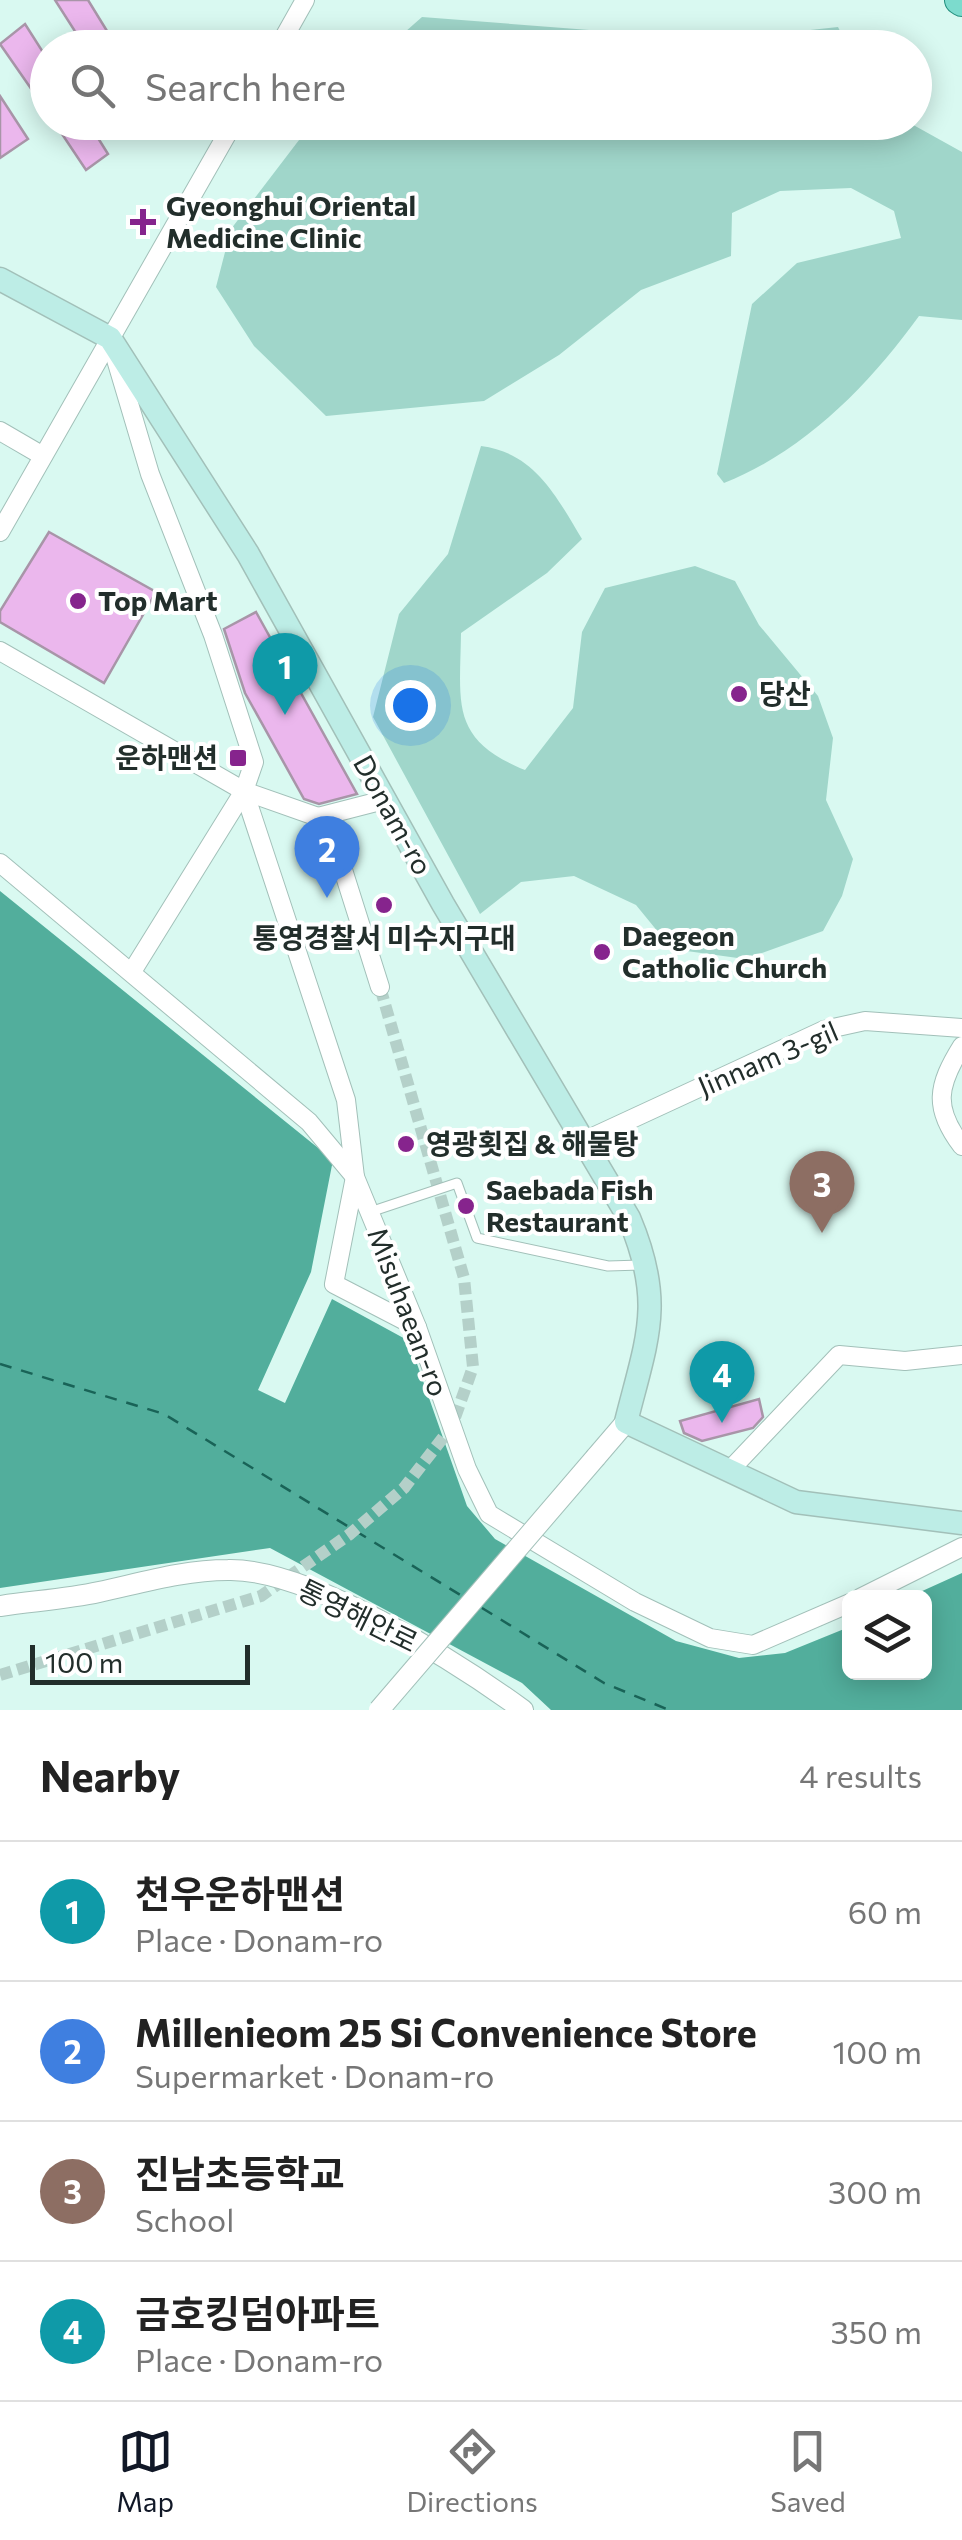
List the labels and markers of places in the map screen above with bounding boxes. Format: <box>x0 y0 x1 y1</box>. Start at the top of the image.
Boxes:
place label: Gyeonghui Oriental Medicine Clinic <box>166 188 416 254</box>
marker: Gyeonghui Oriental Medicine Clinic <box>130 209 156 235</box>
place label: Top Mart <box>98 583 218 617</box>
marker: Top Mart <box>67 590 89 612</box>
pin: 1 <box>252 632 318 715</box>
place label: 당산 <box>759 676 811 710</box>
marker: 당산 <box>728 683 750 705</box>
place label: 운하맨션 <box>115 740 218 774</box>
marker: 운하맨션 <box>227 747 249 769</box>
pin: 2 <box>294 816 360 898</box>
marker: 통영경찰서 미수지구대 <box>373 894 395 916</box>
place label: Daegeon Catholic Church <box>622 918 827 984</box>
place label: 통영경찰서 미수지구대 <box>253 920 515 954</box>
marker: Daegeon Catholic Church <box>591 941 613 963</box>
place label: 영광횟집 & 해물탕 <box>426 1126 638 1160</box>
marker: 영광횟집 & 해물탕 <box>395 1133 417 1155</box>
pin: 3 <box>790 1150 854 1233</box>
place label: Saebada Fish Restaurant <box>486 1172 653 1238</box>
marker: Saebada Fish Restaurant <box>455 1195 477 1217</box>
pin: 4 <box>690 1340 754 1423</box>

